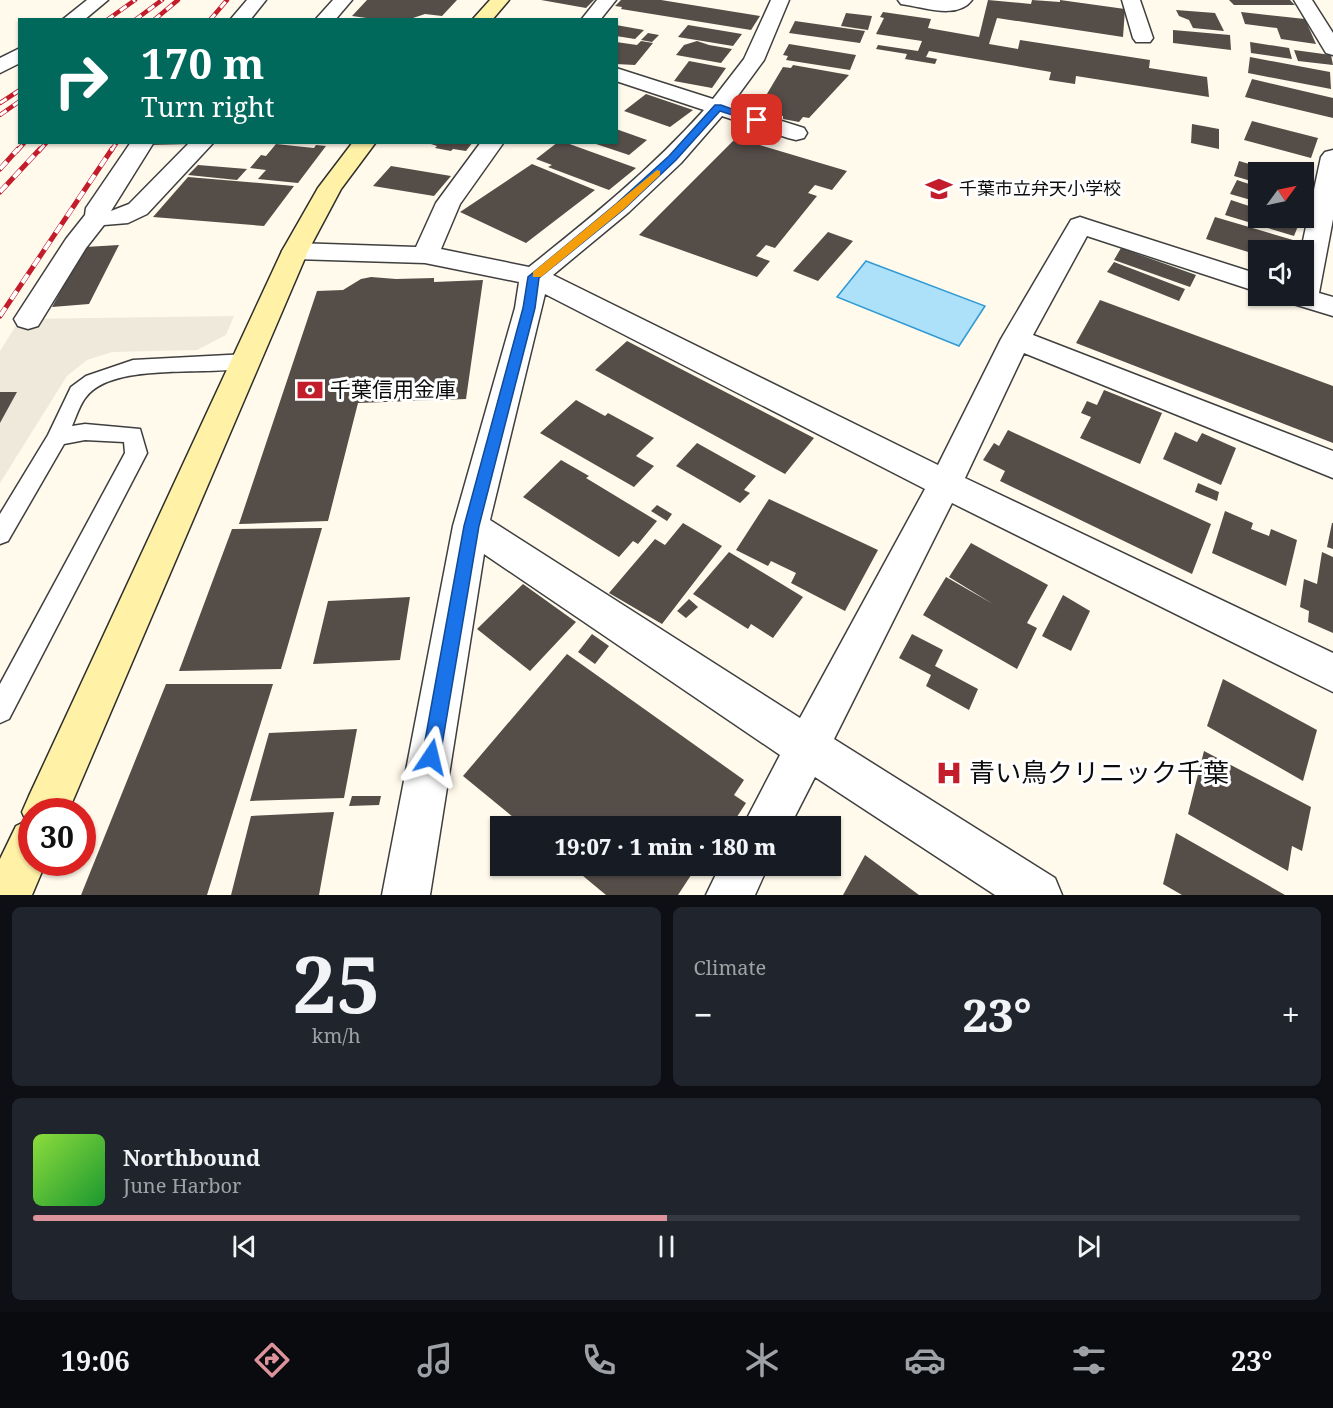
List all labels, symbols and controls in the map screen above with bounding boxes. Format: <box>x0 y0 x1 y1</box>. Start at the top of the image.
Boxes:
text: 170 m <box>141 34 265 91</box>
icon: right <box>42 42 120 120</box>
text: Turn right <box>141 88 274 125</box>
pin <box>731 94 782 145</box>
icon: arrive <box>740 103 773 136</box>
north arrow <box>1248 162 1314 228</box>
map controls <box>1248 162 1314 306</box>
school or university icon: 千葉市立弁天小学校 <box>924 174 954 204</box>
place label: 千葉市立弁天小学校 <box>959 176 1121 200</box>
button: sound <box>1248 240 1314 306</box>
bank icon: 千葉信用金庫 <box>295 375 325 405</box>
place label: 千葉信用金庫 <box>330 375 456 403</box>
position arrow <box>399 725 463 789</box>
place label: 青い鳥クリニック千葉 <box>969 754 1229 790</box>
hospital icon: 青い鳥クリニック千葉 <box>934 758 964 788</box>
speed limit sign: 30 <box>18 798 96 876</box>
text: 19:07 · 1 min · 180 m <box>555 831 776 861</box>
text: 25 <box>292 930 380 1036</box>
text: Climate <box>694 954 766 981</box>
text: 23° <box>963 984 1032 1045</box>
text: − <box>694 992 713 1037</box>
text: + <box>1282 992 1300 1037</box>
text: km/h <box>312 1022 361 1049</box>
text: Northbound <box>123 1142 260 1172</box>
text: June Harbor <box>123 1172 241 1199</box>
icon: previous <box>228 1230 261 1263</box>
icon: pause <box>650 1230 683 1263</box>
icon: next <box>1072 1230 1105 1263</box>
icon: directions <box>251 1339 293 1381</box>
icon: music <box>414 1339 456 1381</box>
icon: phone <box>578 1339 620 1381</box>
icon: climate <box>741 1339 783 1381</box>
icon: car <box>904 1339 946 1381</box>
icon: filters <box>1068 1339 1110 1381</box>
text: 19:06 <box>61 1342 130 1379</box>
text: 23° <box>1231 1342 1272 1379</box>

